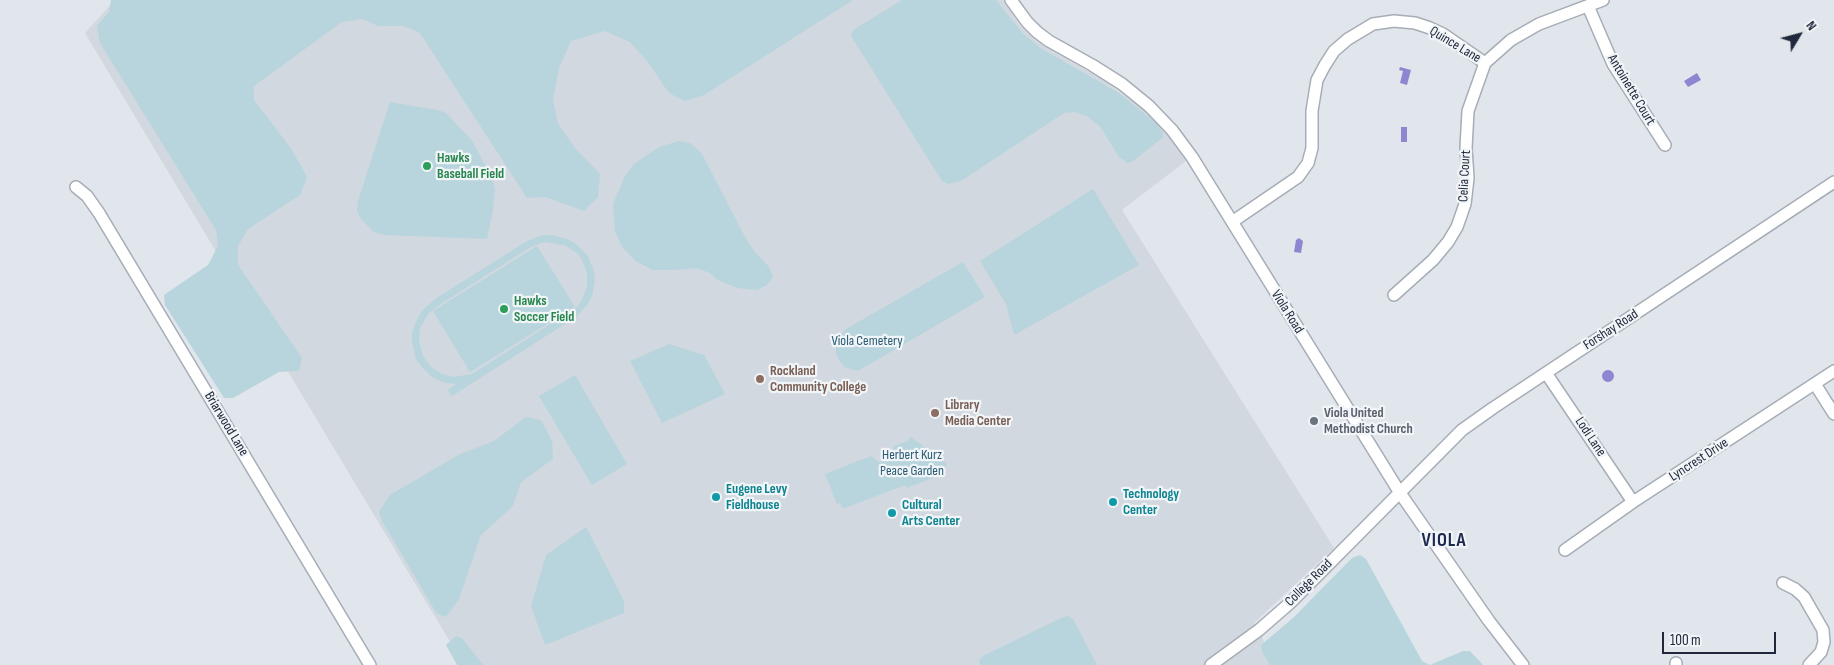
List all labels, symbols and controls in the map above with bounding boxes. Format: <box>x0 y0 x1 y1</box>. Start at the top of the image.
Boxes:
north arrow <box>1774 10 1824 60</box>
text: N <box>1802 18 1820 34</box>
street label: Quince Lane <box>1426 23 1484 67</box>
street label: Antoinette Court <box>1603 52 1659 128</box>
place label: Hawks Baseball Field <box>437 150 504 182</box>
street label: Celia Court <box>1455 150 1475 202</box>
marker: Hawks Baseball Field <box>421 160 433 172</box>
street label: Viola Road <box>1267 287 1307 337</box>
place label: Hawks Soccer Field <box>514 293 574 326</box>
marker: Hawks Soccer Field <box>498 303 510 315</box>
street label: Forshay Road <box>1580 306 1642 354</box>
park label: Viola Cemetery <box>831 333 903 349</box>
place label: Rockland Community College <box>770 363 866 396</box>
marker: Rockland Community College <box>754 373 766 385</box>
street label: Briarwood Lane <box>200 389 252 459</box>
place label: Library Media Center <box>945 397 1011 430</box>
place label: Viola United Methodist Church <box>1324 405 1413 438</box>
marker: Library Media Center <box>929 407 941 419</box>
street label: Lodi Lane <box>1571 414 1609 460</box>
marker: Viola United Methodist Church <box>1308 415 1320 427</box>
street label: Lyncrest Drive <box>1666 435 1732 485</box>
park label: Herbert Kurz Peace Garden <box>880 447 944 480</box>
place label: Eugene Levy Fieldhouse <box>726 481 787 514</box>
place label: Technology Center <box>1123 486 1179 518</box>
marker: Eugene Levy Fieldhouse <box>710 491 722 503</box>
marker: Technology Center <box>1107 496 1119 508</box>
place label: Cultural Arts Center <box>902 497 960 530</box>
marker: Cultural Arts Center <box>886 507 898 519</box>
district label: VIOLA <box>1421 530 1467 552</box>
street label: College Road <box>1282 556 1336 610</box>
scale bar <box>1664 622 1778 654</box>
text: 100 m <box>1670 631 1701 650</box>

